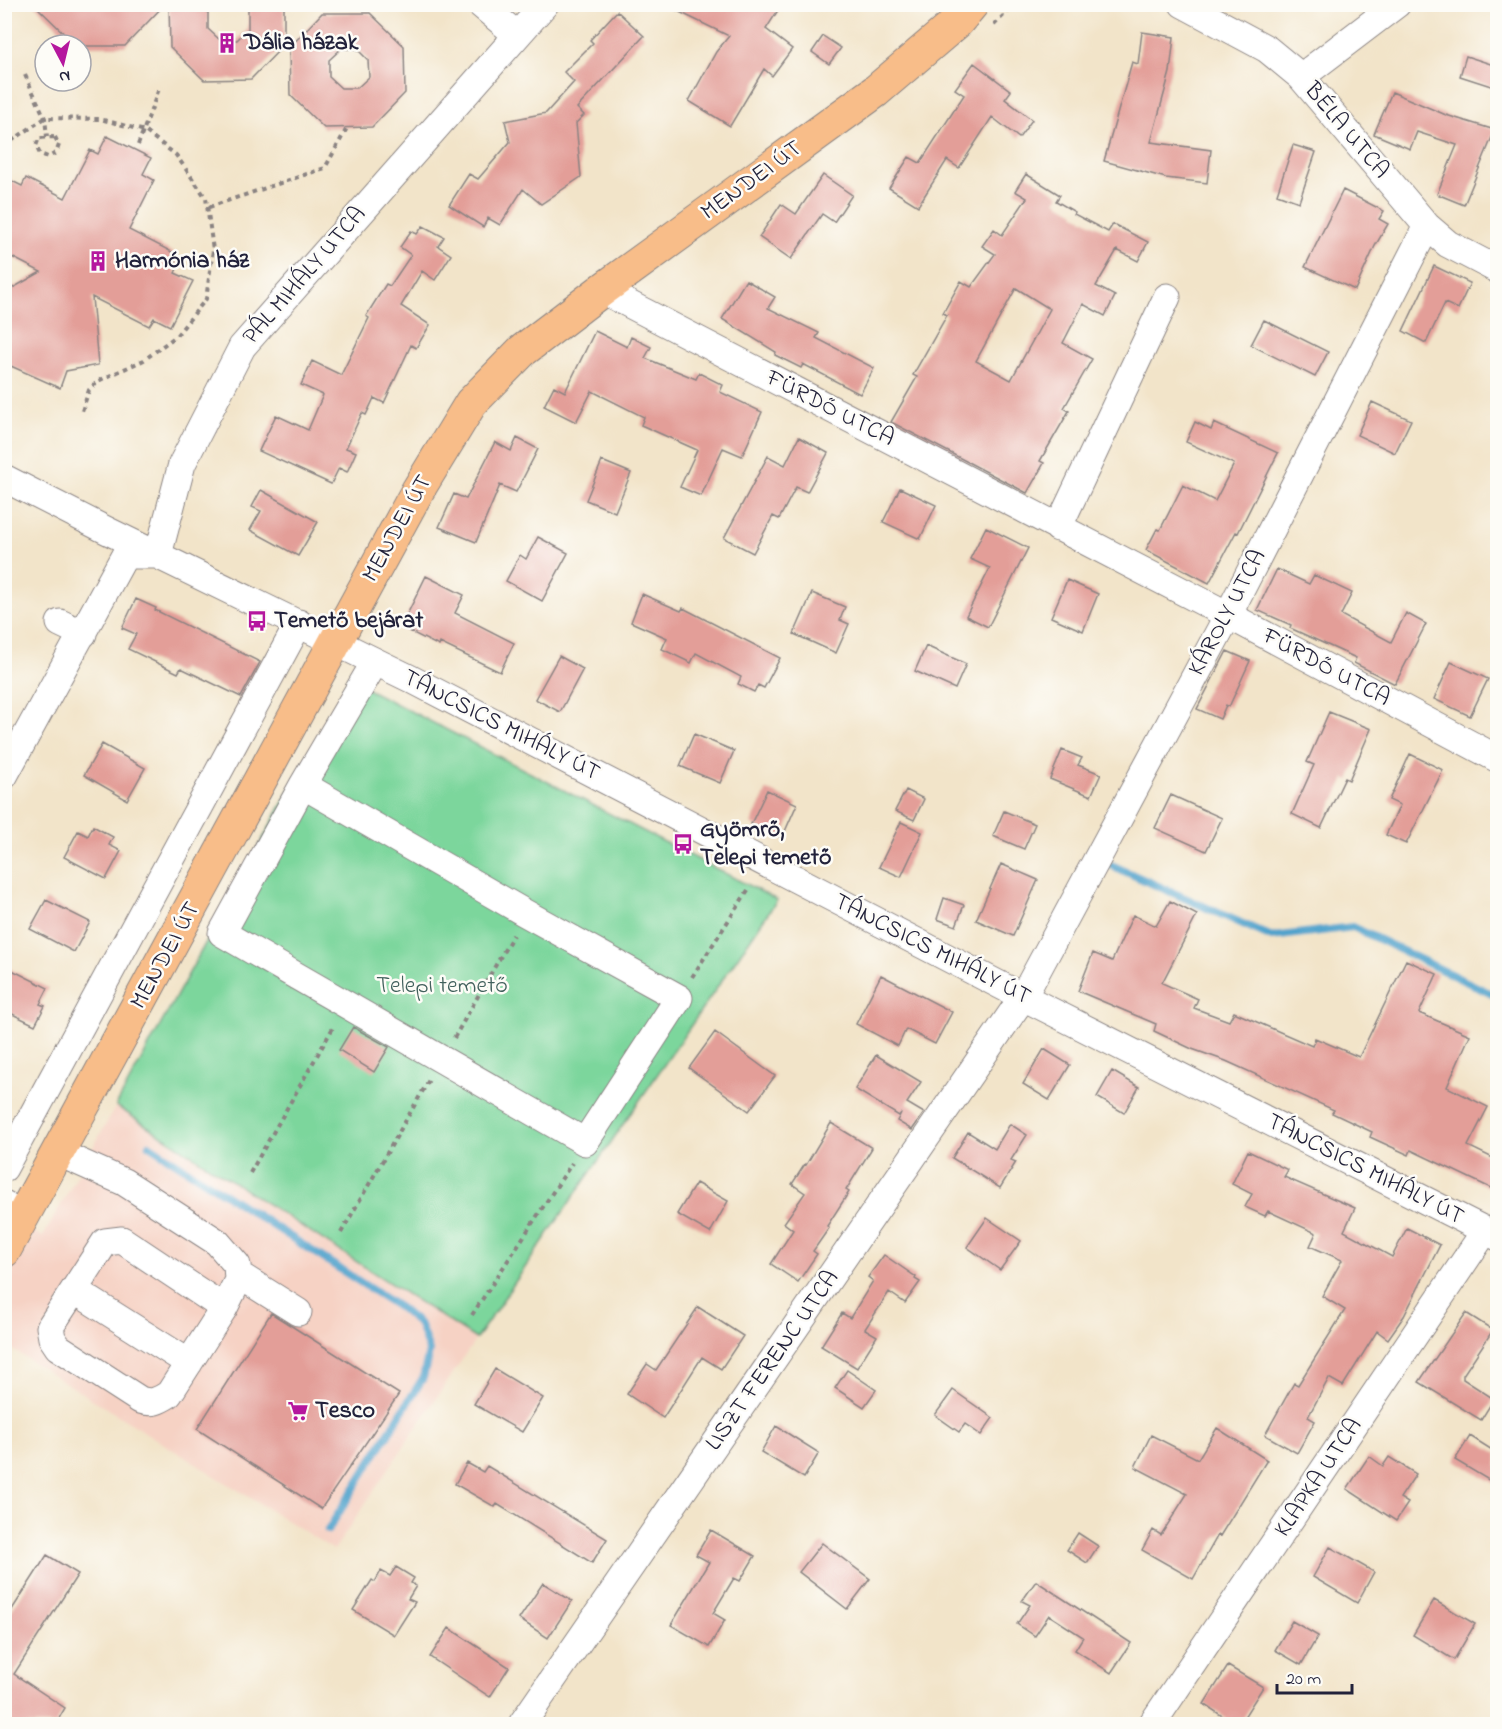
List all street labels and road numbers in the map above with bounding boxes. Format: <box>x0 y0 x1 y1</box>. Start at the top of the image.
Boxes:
street label: BÉLA UTCA <box>1294 74 1397 187</box>
street label: MENDEI ÚT <box>694 132 810 230</box>
street label: PÁL MIHÁLY UTCA <box>235 199 375 353</box>
street label: FÜRDŐ UTCA <box>759 361 900 456</box>
street label: MENDEI ÚT <box>354 469 442 589</box>
street label: KÁROLY UTCA <box>1180 544 1276 682</box>
street label: FÜRDŐ UTCA <box>1255 619 1396 716</box>
street label: TÁNCSICS MIHÁLY ÚT <box>396 661 606 791</box>
street label: TÁNCSICS MIHÁLY ÚT <box>827 885 1037 1015</box>
street label: MENDEI ÚT <box>122 896 210 1016</box>
street label: TÁNCSICS MIHÁLY ÚT <box>1260 1105 1470 1235</box>
street label: LISZT FERENC UTCA <box>697 1264 849 1458</box>
street label: KLAPKA UTCA <box>1266 1411 1372 1545</box>

